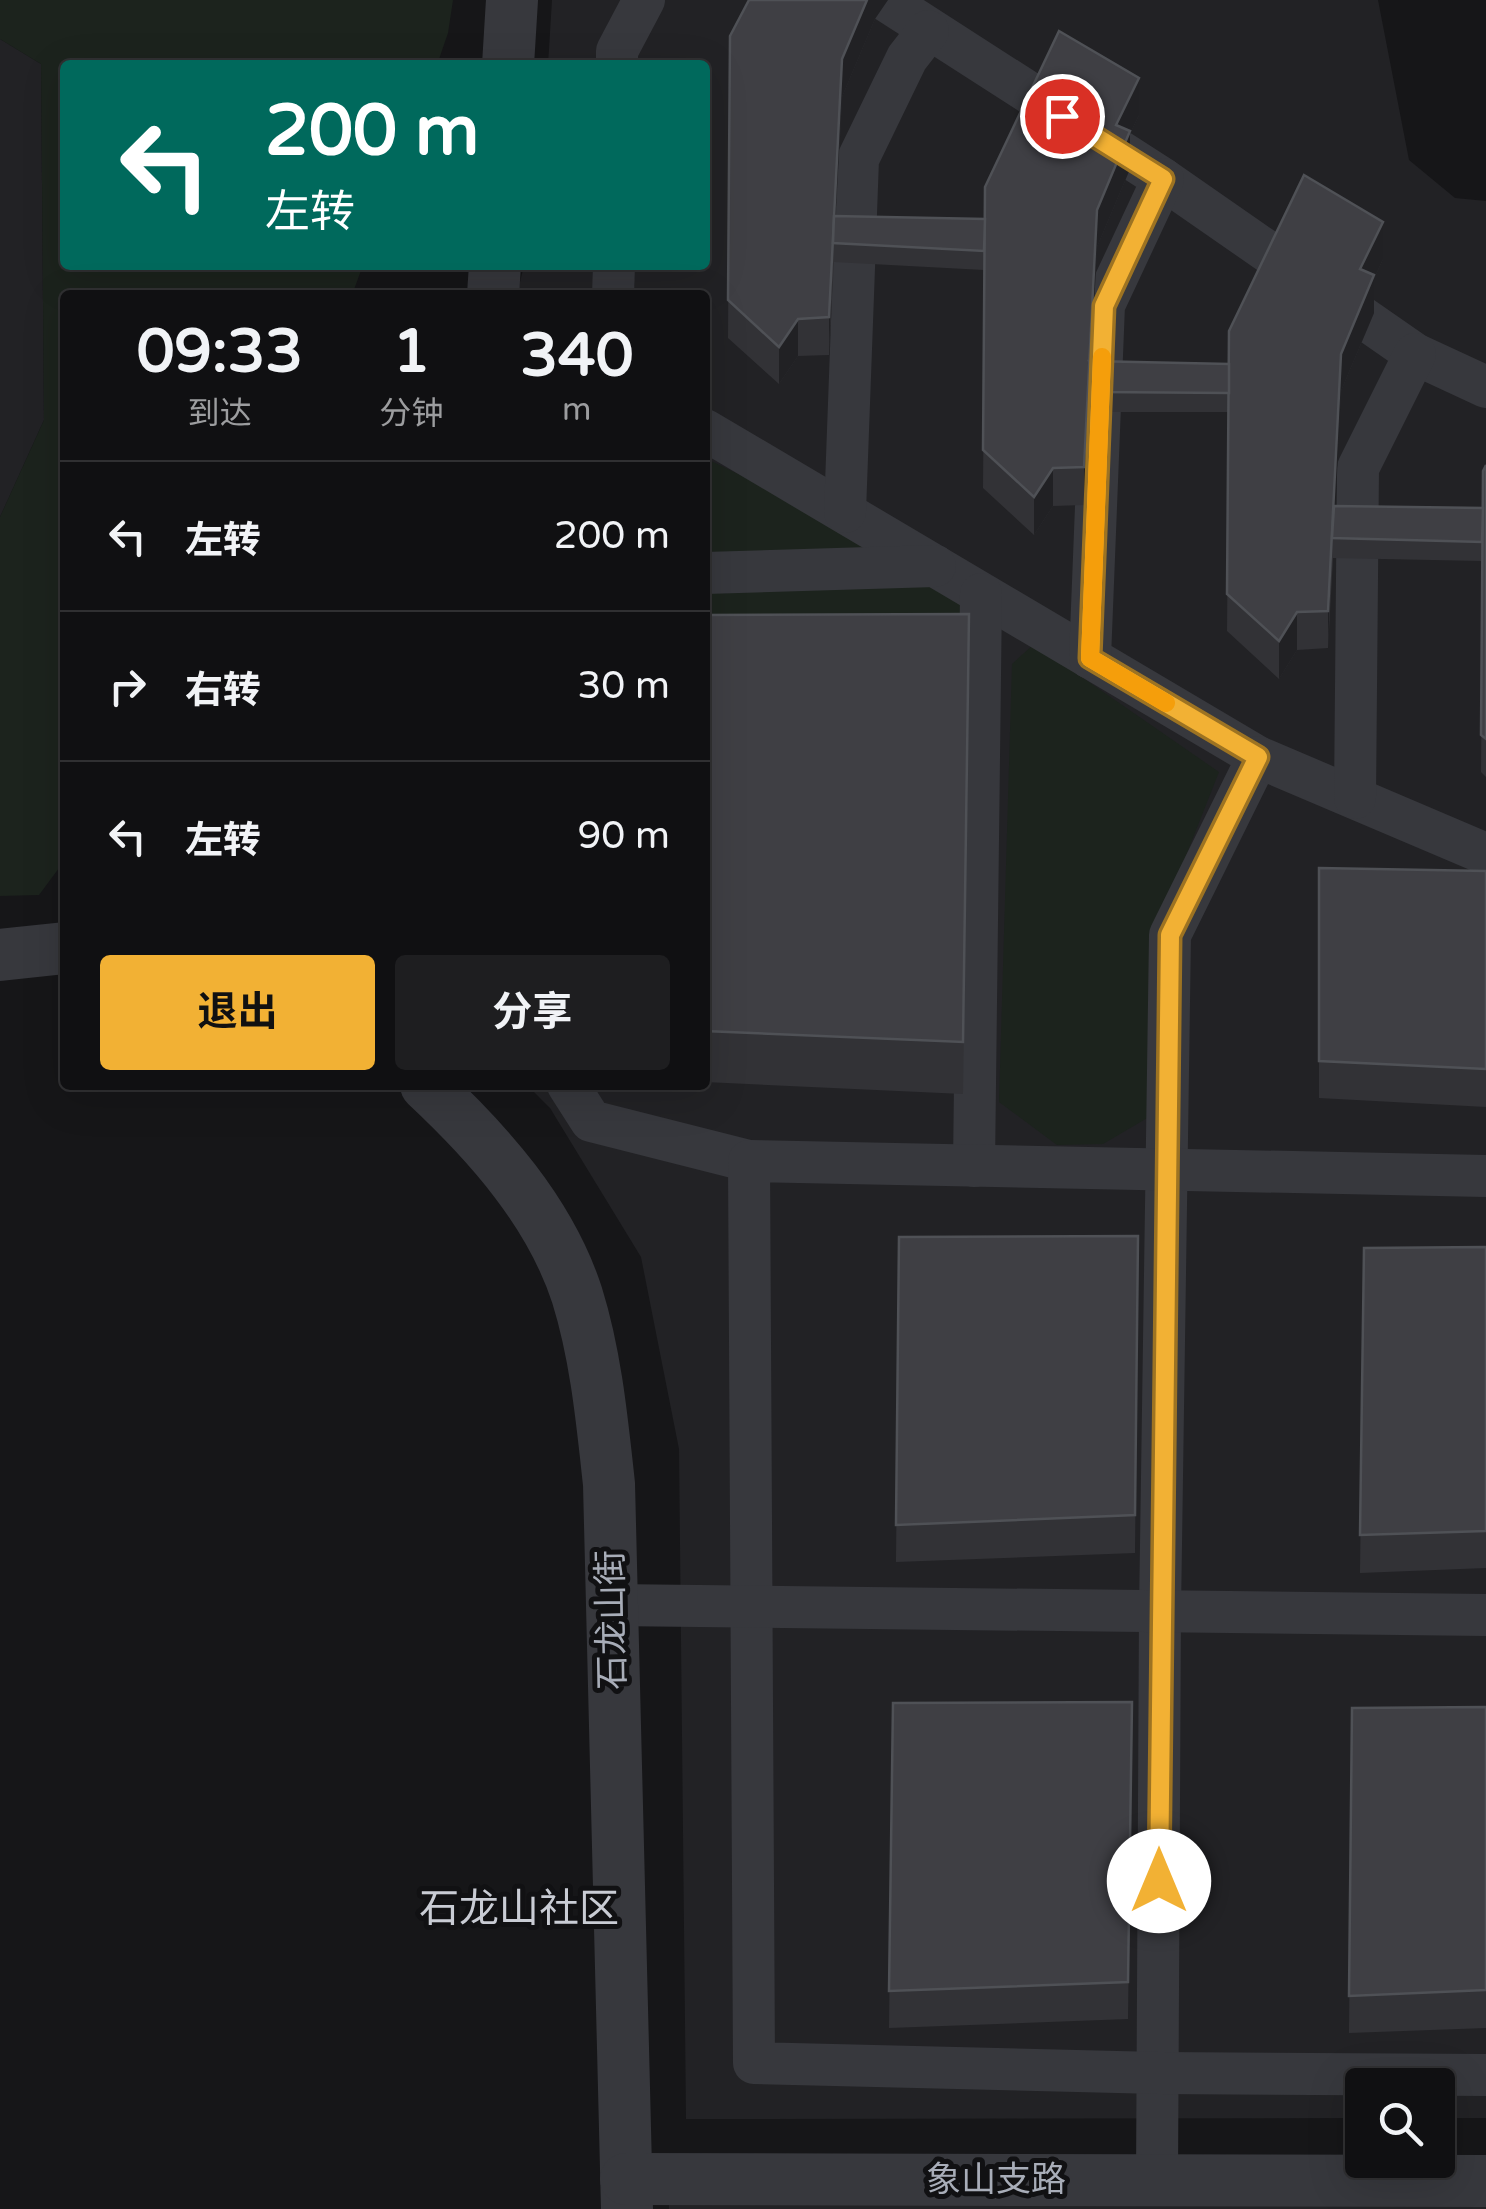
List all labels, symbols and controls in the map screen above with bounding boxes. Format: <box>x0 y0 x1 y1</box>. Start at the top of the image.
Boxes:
pin <box>1020 74 1105 159</box>
icon: arrive <box>1035 89 1090 144</box>
text: 200 m <box>265 90 479 174</box>
icon: left <box>100 100 230 230</box>
text: 左转 <box>265 186 355 240</box>
text: 09:33 <box>137 316 303 388</box>
text: 1 <box>393 316 430 388</box>
text: 340 <box>520 320 633 392</box>
text: m <box>562 391 591 429</box>
text: 到达 <box>188 395 252 433</box>
text: 分钟 <box>380 395 444 433</box>
icon: left <box>100 509 155 564</box>
text: 200 m <box>554 513 670 559</box>
text: 左转 <box>185 518 261 564</box>
icon: right <box>100 659 155 714</box>
text: 30 m <box>578 663 670 709</box>
text: 右转 <box>185 668 261 714</box>
icon: left <box>100 809 155 864</box>
text: 90 m <box>578 813 670 859</box>
text: 左转 <box>185 818 261 864</box>
button: 退出 <box>100 955 375 1070</box>
button: 分享 <box>395 955 670 1070</box>
street label: 石龙山街 <box>590 1550 634 1690</box>
position arrow <box>1107 1829 1211 1933</box>
district label: 石龙山社区 <box>419 1885 619 1933</box>
map controls <box>1345 2068 1455 2178</box>
button: search <box>1345 2068 1455 2178</box>
street label: 象山支路 <box>926 2159 1066 2201</box>

